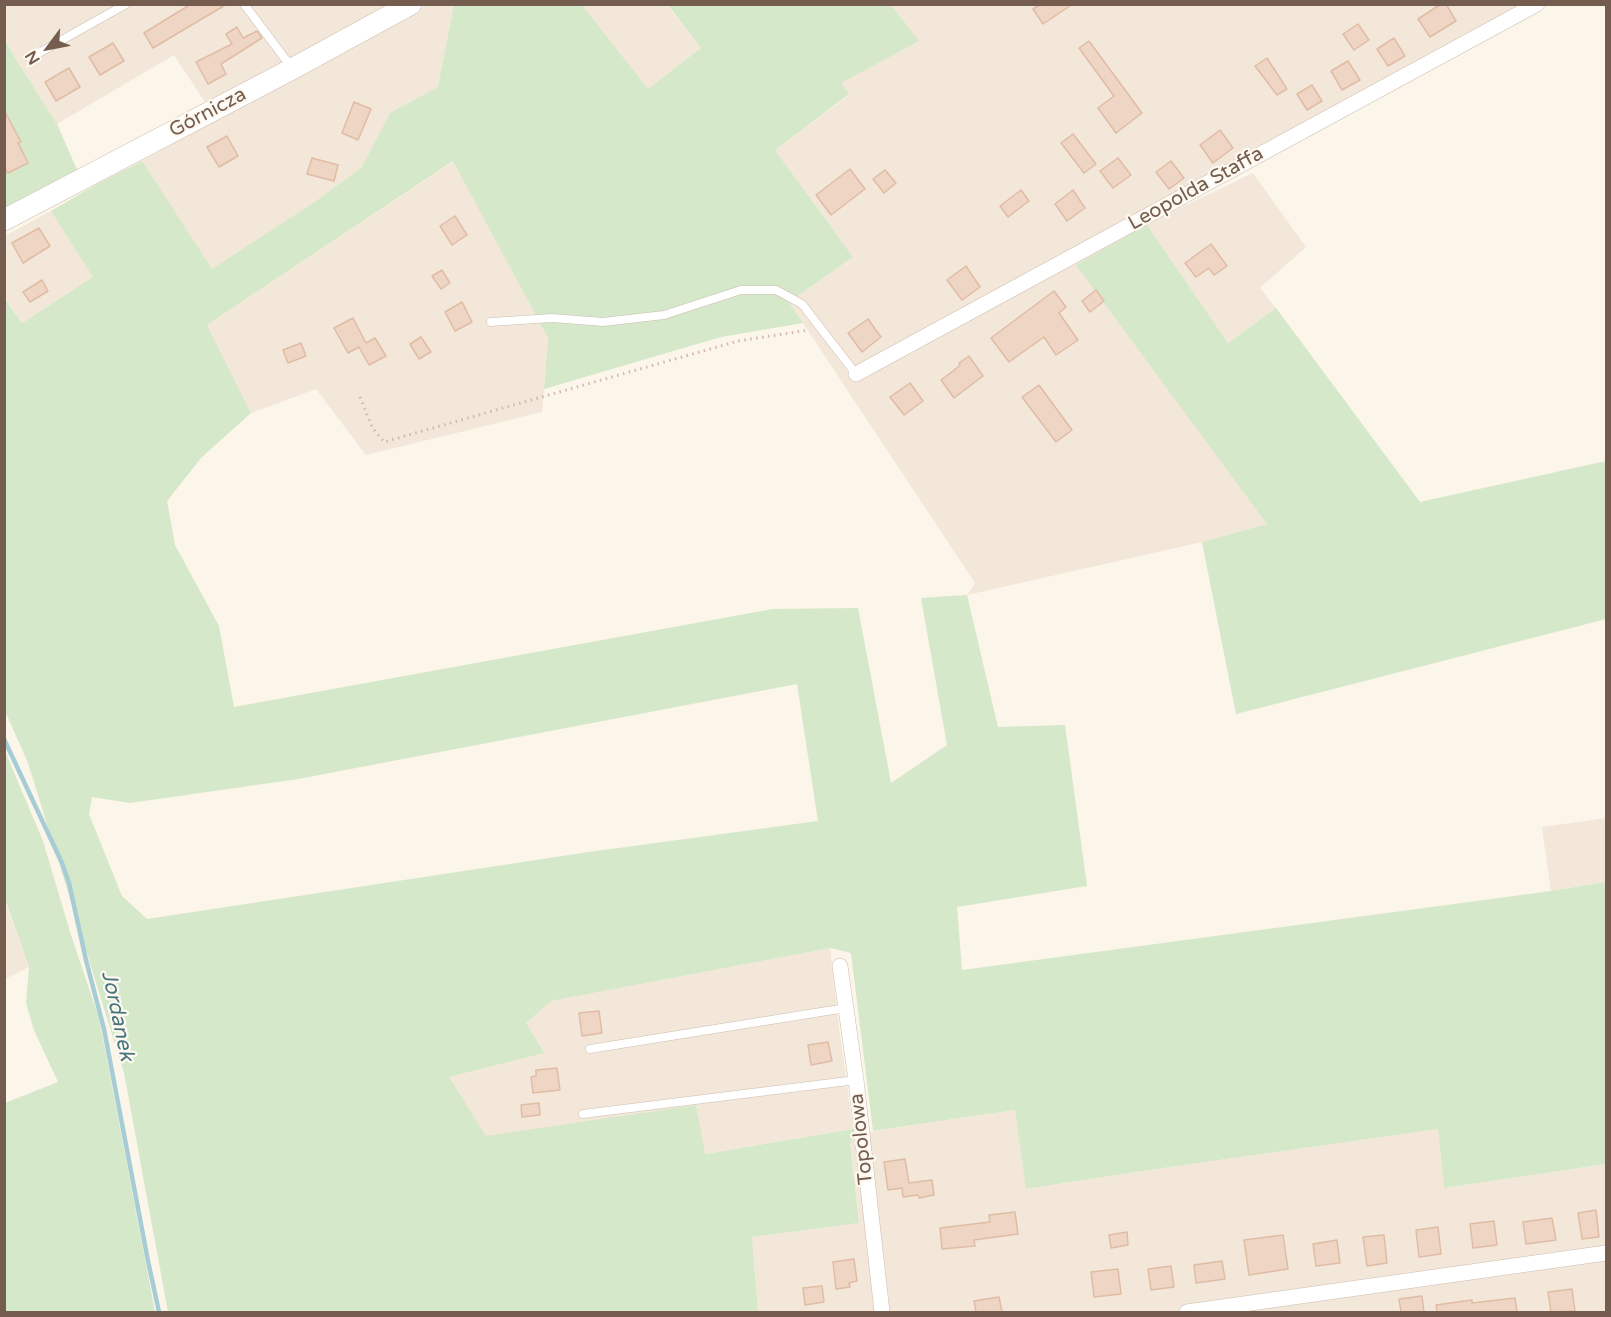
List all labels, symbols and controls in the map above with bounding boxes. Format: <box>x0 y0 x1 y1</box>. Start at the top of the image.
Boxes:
north arrow <box>18 18 78 78</box>
text: N <box>21 47 45 68</box>
street label: Górnicza <box>165 83 251 143</box>
street label: Leopolda Staffa <box>1124 142 1268 236</box>
water label: Jordanek <box>95 969 139 1063</box>
street label: Topolowa <box>845 1092 879 1186</box>

